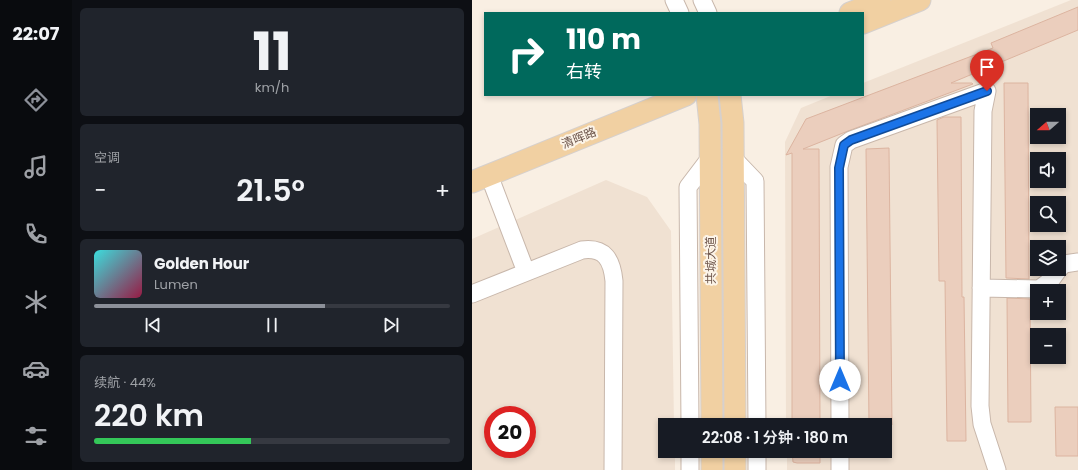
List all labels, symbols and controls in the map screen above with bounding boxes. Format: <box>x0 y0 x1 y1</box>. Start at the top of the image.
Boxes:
text: 11 <box>252 15 292 88</box>
text: 110 m <box>566 20 641 59</box>
text: 22:07 <box>12 21 60 46</box>
icon: right <box>500 28 552 80</box>
pin <box>970 50 1004 91</box>
icon: arrive <box>976 56 998 78</box>
text: 右转 <box>566 59 602 84</box>
text: km/h <box>255 78 289 97</box>
icon: directions <box>22 86 50 114</box>
north arrow <box>1030 108 1066 144</box>
map controls <box>1030 108 1066 364</box>
street label: 清晖路 <box>559 123 599 152</box>
text: 空调 <box>94 148 120 167</box>
button: sound <box>1030 152 1066 188</box>
icon: music <box>22 153 50 181</box>
text: 21.5° <box>236 169 305 212</box>
text: − <box>94 175 106 206</box>
text: + <box>435 175 450 206</box>
button: search <box>1030 196 1066 232</box>
icon: phone <box>22 220 50 248</box>
street label: 共城大道 <box>702 236 719 284</box>
button: layers <box>1030 240 1066 276</box>
text: Golden Hour <box>154 253 249 274</box>
text: Lumen <box>154 275 198 294</box>
button: + <box>1030 284 1066 320</box>
icon: climate <box>22 288 50 316</box>
icon: previous <box>142 314 164 336</box>
icon: pause <box>261 314 283 336</box>
icon: next <box>380 314 402 336</box>
button: − <box>1030 328 1066 364</box>
icon: car <box>22 355 50 383</box>
position arrow <box>819 359 861 401</box>
text: 续航 · 44% <box>94 373 156 392</box>
text: 220 km <box>94 394 204 437</box>
speed limit sign: 20 <box>484 406 536 458</box>
icon: filters <box>22 422 50 450</box>
text: 22:08 · 1 分钟 · 180 m <box>702 427 848 448</box>

